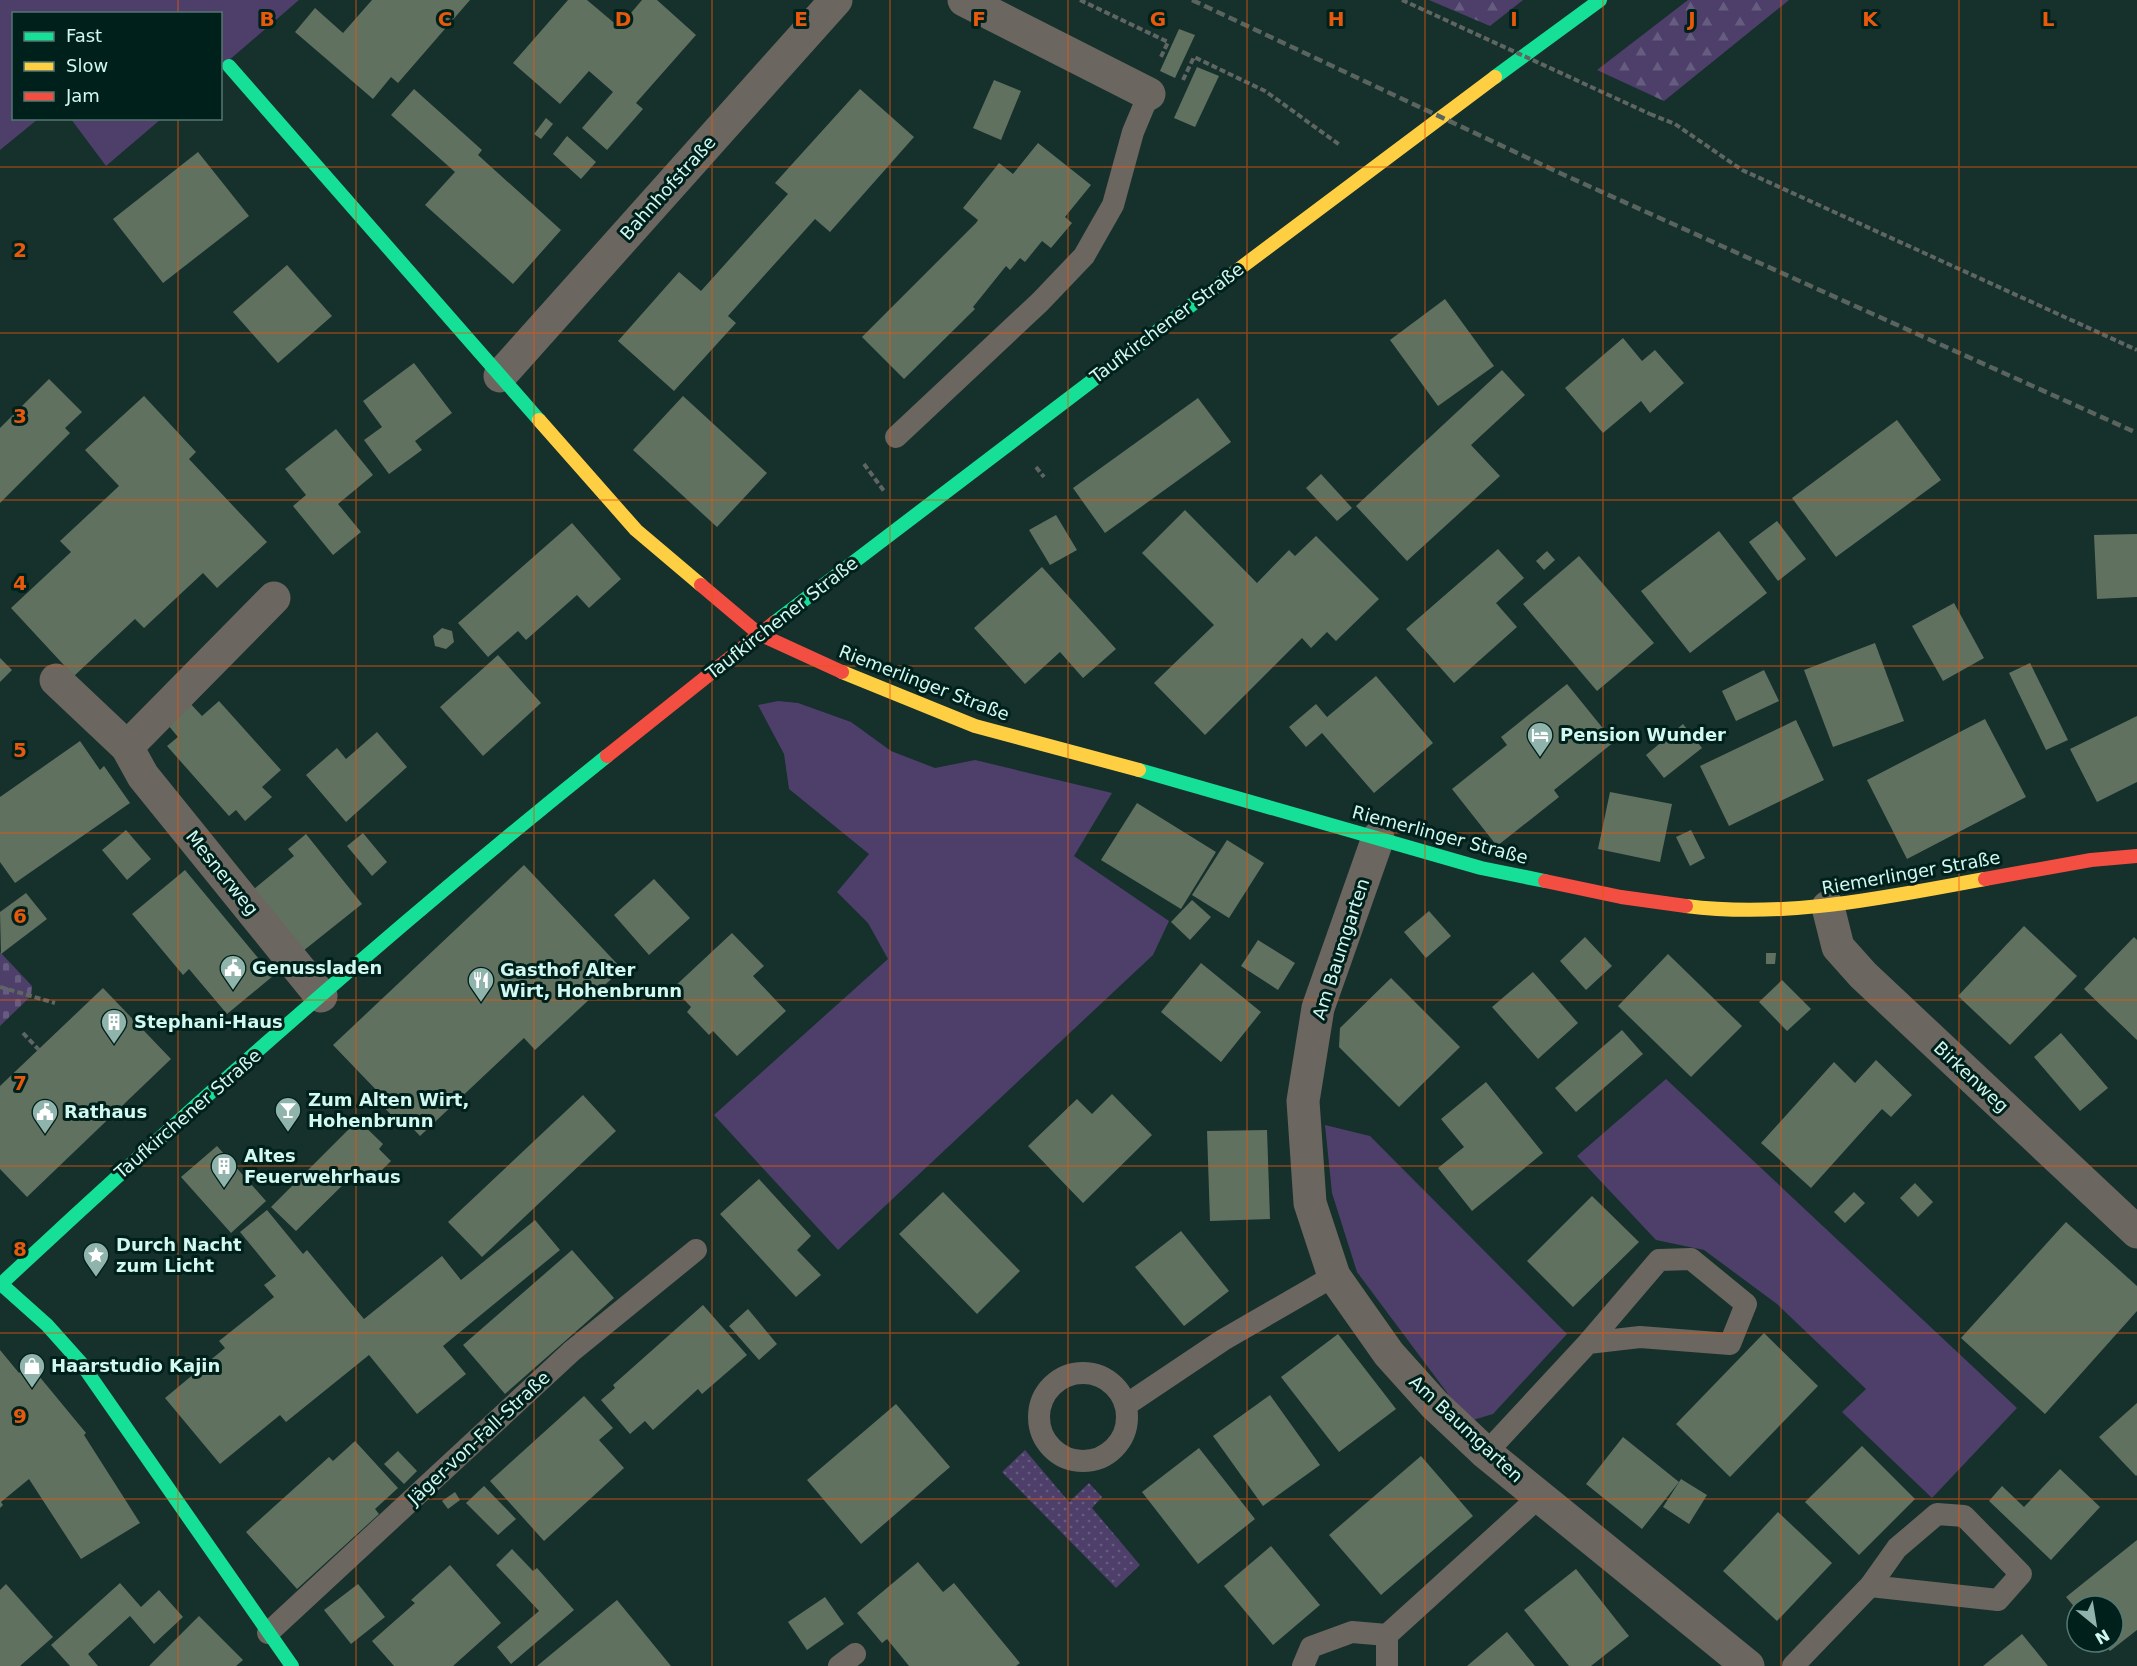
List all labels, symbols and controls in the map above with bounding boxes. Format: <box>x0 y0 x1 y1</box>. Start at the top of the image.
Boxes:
text: B <box>259 7 275 31</box>
text: C <box>438 7 452 31</box>
text: D <box>615 7 631 31</box>
text: E <box>794 7 808 31</box>
text: F <box>972 7 986 31</box>
text: G <box>1150 7 1166 31</box>
text: H <box>1328 7 1344 31</box>
text: I <box>1510 7 1518 31</box>
text: J <box>1686 7 1696 31</box>
text: K <box>1862 7 1879 31</box>
text: L <box>2042 7 2055 31</box>
legend <box>12 12 222 120</box>
text: Fast <box>66 25 102 46</box>
text: Slow <box>66 55 108 76</box>
text: Jam <box>65 85 100 106</box>
street label: Bahnhofstraße <box>616 132 720 244</box>
text: 2 <box>13 238 27 262</box>
street label: Taufkirchener Straße <box>1085 258 1248 388</box>
text: 3 <box>13 404 27 428</box>
street label: Taufkirchener Straße <box>701 552 862 684</box>
text: 4 <box>13 571 27 595</box>
street label: Riemerlinger Straße <box>836 640 1012 725</box>
hotel icon: Pension Wunder <box>1525 720 1555 758</box>
place label: Pension Wunder <box>1560 724 1726 745</box>
text: 5 <box>13 738 27 762</box>
street label: Riemerlinger Straße <box>1350 801 1530 868</box>
street label: Mesnerweg <box>182 826 263 919</box>
street label: Riemerlinger Straße <box>1820 846 2002 899</box>
street label: Am Baumgarten <box>1308 876 1373 1022</box>
text: 6 <box>13 904 27 928</box>
public building icon: Genussladen <box>218 953 248 991</box>
place label: Genussladen <box>252 957 382 978</box>
place label: Gasthof Alter Wirt, Hohenbrunn <box>500 959 682 1001</box>
restaurant icon: Gasthof Alter Wirt, Hohenbrunn <box>466 965 496 1003</box>
building icon: Stephani-Haus <box>99 1007 129 1045</box>
place label: Stephani-Haus <box>134 1011 283 1032</box>
street label: Birkenweg <box>1930 1037 2013 1116</box>
street label: Taufkirchener Straße <box>110 1045 265 1183</box>
text: 7 <box>13 1071 27 1095</box>
place label: Zum Alten Wirt, Hohenbrunn <box>308 1089 469 1131</box>
bar icon: Zum Alten Wirt, Hohenbrunn <box>273 1095 303 1133</box>
public building icon: Rathaus <box>30 1097 60 1135</box>
place label: Rathaus <box>64 1101 147 1122</box>
place label: Altes Feuerwehrhaus <box>244 1145 401 1187</box>
building icon: Altes Feuerwehrhaus <box>209 1151 239 1189</box>
place label: Durch Nacht zum Licht <box>116 1234 242 1276</box>
text: 8 <box>13 1237 27 1261</box>
place icon: Durch Nacht zum Licht <box>81 1240 111 1278</box>
shop icon: Haarstudio Kajin <box>17 1351 47 1389</box>
place label: Haarstudio Kajin <box>51 1355 220 1376</box>
street label: Jäger-von-Fall-Straße <box>403 1366 554 1510</box>
street label: Am Baumgarten <box>1405 1371 1527 1487</box>
text: 9 <box>13 1404 27 1428</box>
north arrow <box>2065 1594 2125 1654</box>
text: N <box>2092 1625 2113 1648</box>

